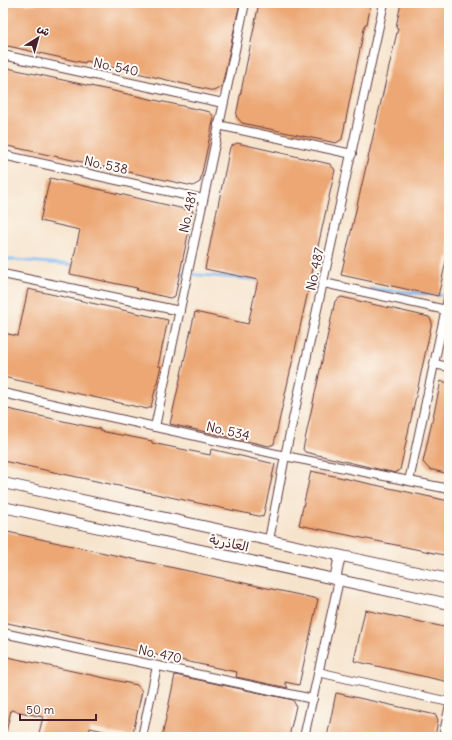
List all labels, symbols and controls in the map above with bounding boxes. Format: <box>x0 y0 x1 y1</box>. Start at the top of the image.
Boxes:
north arrow <box>18 18 58 58</box>
text: ش <box>35 21 53 39</box>
street label: No. 540 <box>92 54 140 80</box>
street label: No. 538 <box>83 152 129 178</box>
street label: No. 481 <box>175 190 201 234</box>
street label: No. 487 <box>302 245 328 292</box>
street label: No. 534 <box>204 418 252 444</box>
street label: العاذرية <box>208 531 250 555</box>
street label: No. 470 <box>137 641 183 667</box>
scale bar <box>20 696 96 722</box>
text: 50 m <box>26 702 55 717</box>

